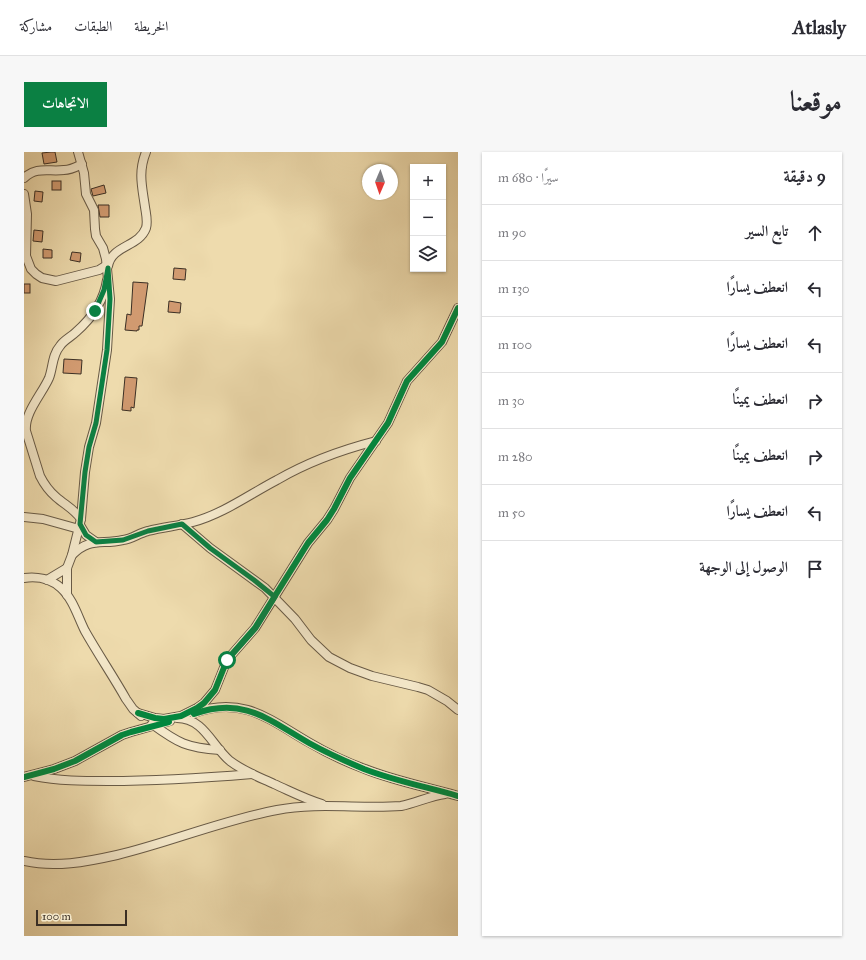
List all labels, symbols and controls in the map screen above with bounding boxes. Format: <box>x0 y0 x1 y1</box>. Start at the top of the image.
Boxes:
text: Atlasly <box>793 16 846 39</box>
text: مشاركة <box>20 18 52 35</box>
text: الطبقات <box>74 18 112 35</box>
text: الخريطة <box>134 18 168 35</box>
button: الاتجاهات <box>24 82 107 127</box>
text: موقعنا <box>790 84 842 119</box>
north arrow <box>362 164 398 200</box>
map controls <box>410 164 446 272</box>
button: + <box>410 164 446 200</box>
text: 9 دقيقة <box>784 166 826 187</box>
text: سيرًا · 680 m <box>498 170 559 186</box>
button: − <box>410 200 446 236</box>
text: تابع السير <box>746 222 788 240</box>
icon: ahead <box>804 222 826 244</box>
text: 90 m <box>498 225 526 241</box>
button: layers <box>410 236 446 272</box>
text: انعطف يسارًا <box>726 278 788 296</box>
icon: left <box>804 278 826 300</box>
text: 130 m <box>498 281 530 297</box>
route end <box>86 302 104 320</box>
text: انعطف يسارًا <box>726 334 788 352</box>
icon: left <box>804 334 826 356</box>
text: 100 m <box>498 337 532 353</box>
text: انعطف يمينًا <box>733 390 788 408</box>
icon: right <box>804 390 826 412</box>
text: 30 m <box>498 393 525 409</box>
text: انعطف يمينًا <box>733 446 788 464</box>
icon: right <box>804 446 826 468</box>
text: 280 m <box>498 449 533 465</box>
text: انعطف يسارًا <box>726 502 788 520</box>
icon: left <box>804 502 826 524</box>
text: 50 m <box>498 505 525 521</box>
text: الوصول إلى الوجهة <box>699 558 788 576</box>
icon: arrive <box>804 558 826 580</box>
route start <box>218 651 236 669</box>
scale bar <box>36 908 127 927</box>
text: 100 m <box>42 910 71 923</box>

